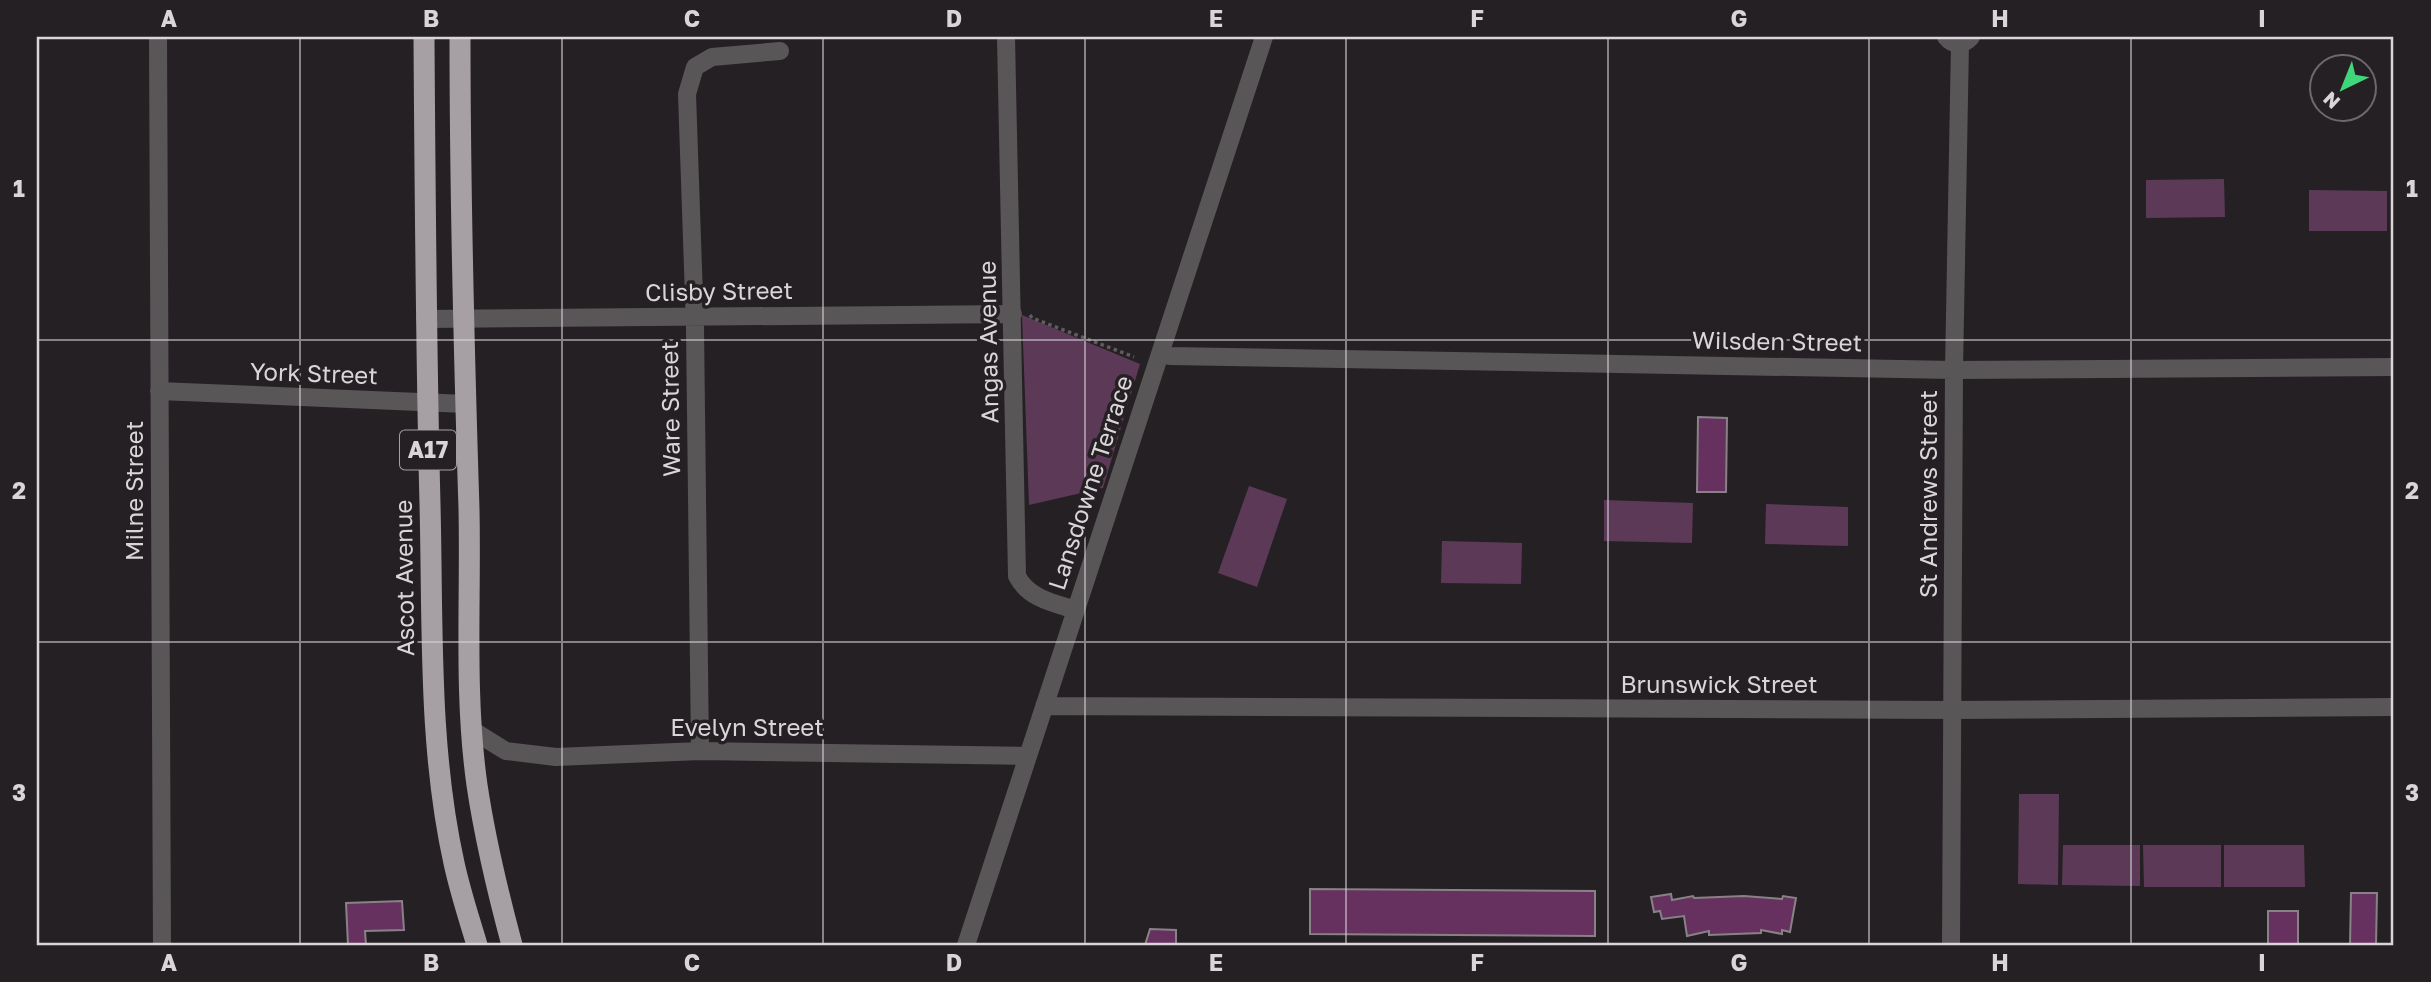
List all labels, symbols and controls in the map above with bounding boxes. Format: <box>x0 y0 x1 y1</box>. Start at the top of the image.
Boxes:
text: A <box>161 4 178 32</box>
text: B <box>423 4 439 32</box>
text: C <box>684 4 700 32</box>
text: D <box>946 4 962 32</box>
text: E <box>1209 4 1223 32</box>
text: F <box>1470 4 1484 32</box>
text: G <box>1731 4 1747 32</box>
text: H <box>1991 4 2009 32</box>
text: I <box>2258 4 2266 32</box>
north arrow <box>2308 52 2378 122</box>
text: N <box>2318 87 2344 114</box>
text: 1 <box>13 174 25 202</box>
text: 1 <box>2406 174 2418 202</box>
street label: Angas Avenue <box>972 260 1003 424</box>
street label: Clisby Street <box>645 275 793 306</box>
street label: Wilsden Street <box>1692 325 1862 356</box>
street label: Ware Street <box>654 341 685 477</box>
street label: York Street <box>250 356 378 389</box>
street label: Lansdowne Terrace <box>1041 372 1138 593</box>
street label: St Andrews Street <box>1913 390 1942 598</box>
street label: Milne Street <box>119 421 148 561</box>
road number: A17 <box>400 431 456 470</box>
text: 2 <box>12 476 26 504</box>
text: 2 <box>2405 476 2419 504</box>
street label: Ascot Avenue <box>388 500 419 657</box>
street label: Brunswick Street <box>1621 669 1818 698</box>
street label: Evelyn Street <box>670 712 824 741</box>
text: 3 <box>12 778 26 806</box>
text: 3 <box>2405 778 2419 806</box>
text: A <box>161 948 178 976</box>
text: B <box>423 948 439 976</box>
text: C <box>684 948 700 976</box>
text: D <box>946 948 962 976</box>
text: E <box>1209 948 1223 976</box>
text: F <box>1470 948 1484 976</box>
text: G <box>1731 948 1747 976</box>
text: H <box>1991 948 2009 976</box>
text: I <box>2258 948 2266 976</box>

